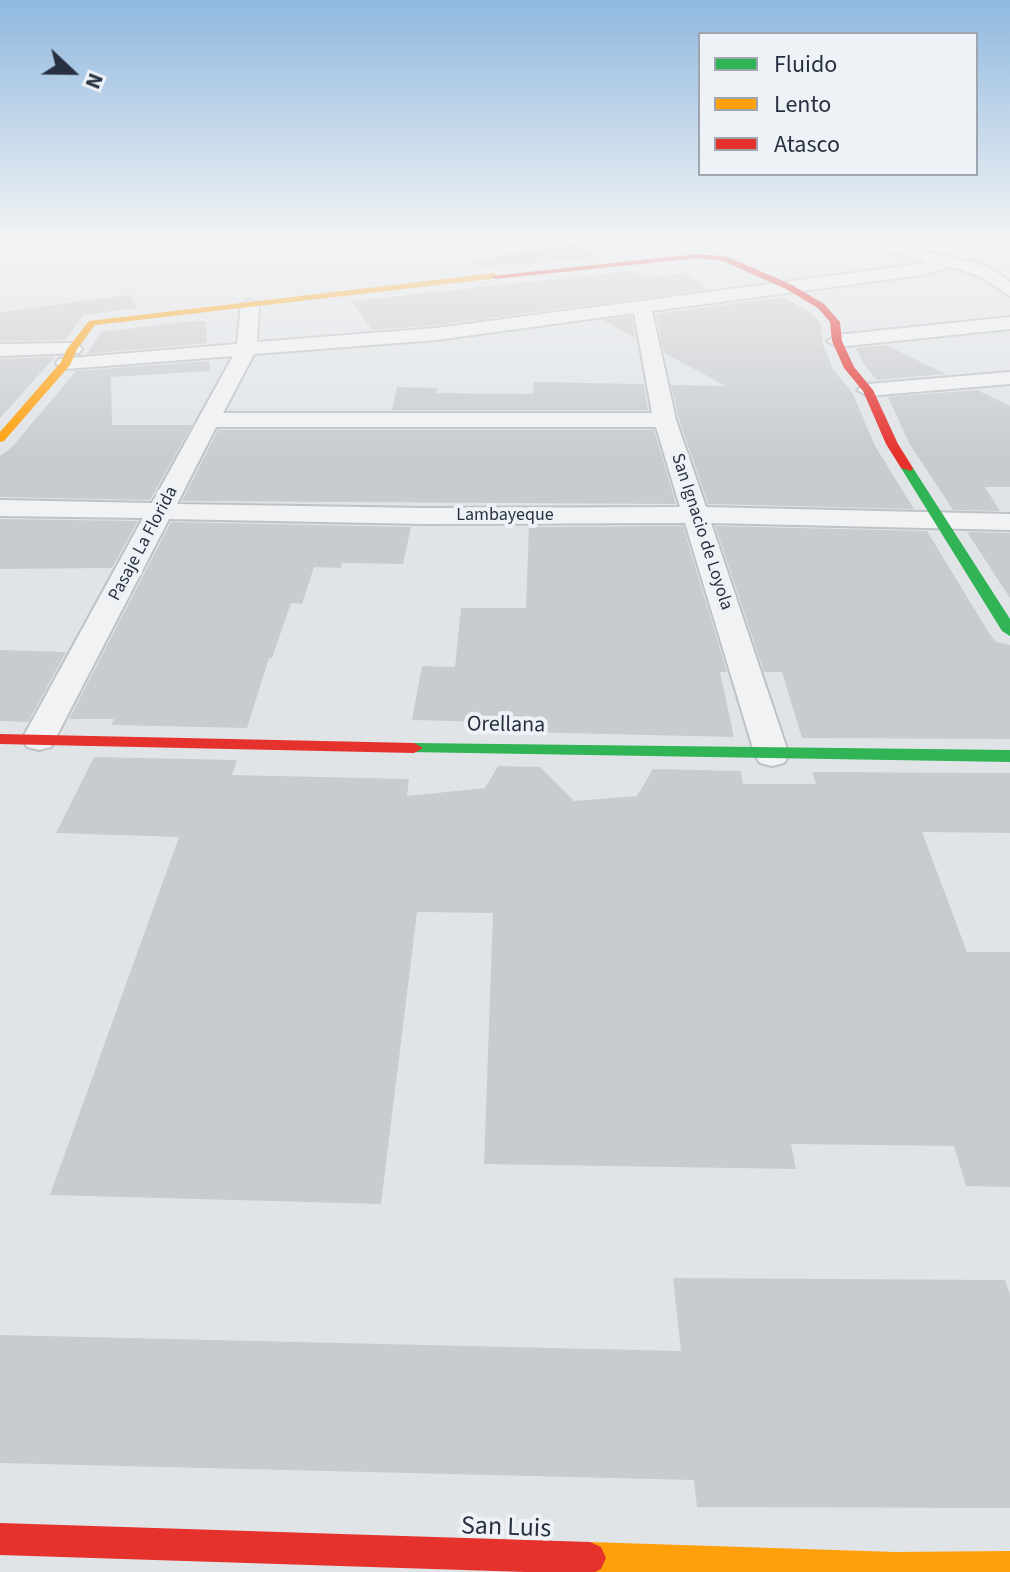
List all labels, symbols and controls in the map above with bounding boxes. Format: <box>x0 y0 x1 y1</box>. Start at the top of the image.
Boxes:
north arrow <box>32 32 112 112</box>
legend <box>698 32 978 176</box>
text: Fluido <box>774 47 837 82</box>
text: N <box>77 68 112 94</box>
text: Lento <box>774 87 831 122</box>
text: Atasco <box>774 127 840 162</box>
street label: San Ignacio de Loyola <box>665 451 737 613</box>
street label: Pasaje La Florida <box>105 483 183 605</box>
street label: Lambayeque <box>456 505 554 527</box>
street label: Orellana <box>467 712 545 740</box>
street label: San Luis <box>460 1512 552 1546</box>

